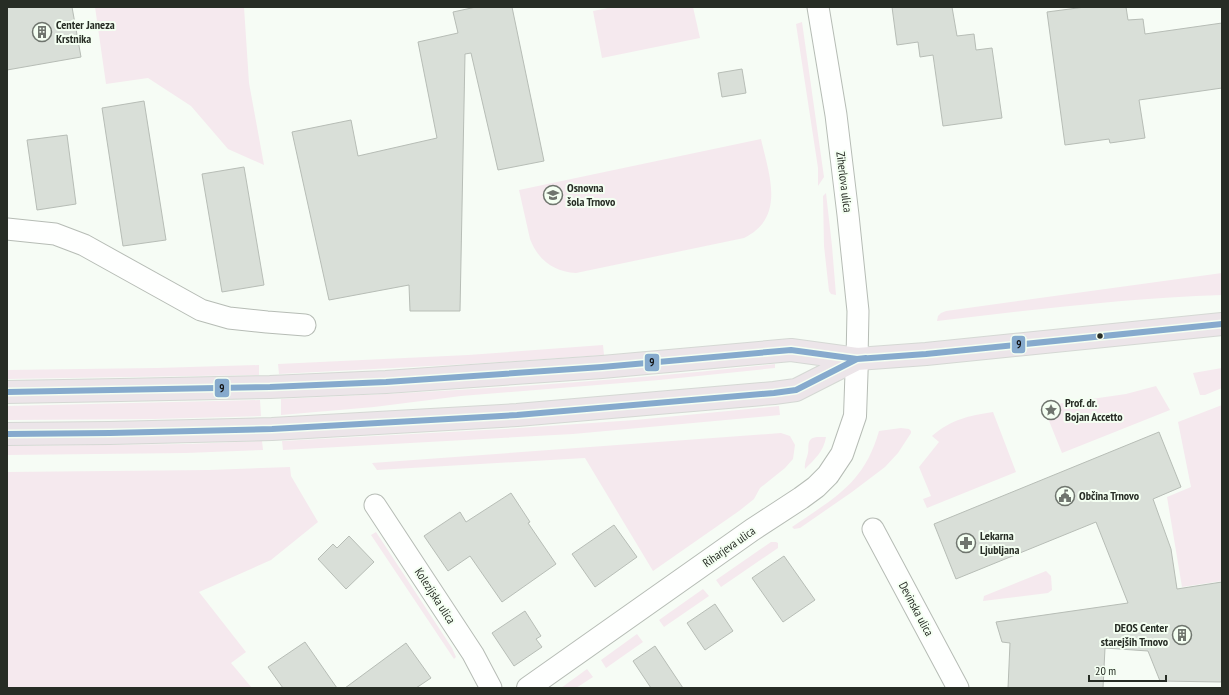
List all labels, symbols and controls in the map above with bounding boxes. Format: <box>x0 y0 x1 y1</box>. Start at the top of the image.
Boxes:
place label: Center Janeza Krstnika <box>56 17 115 46</box>
building icon: Center Janeza Krstnika <box>31 21 53 43</box>
street label: Ziherlova ulica <box>833 151 856 213</box>
place label: Osnovna šola Trnovo <box>567 180 616 209</box>
school or university icon: Osnovna šola Trnovo <box>542 184 564 206</box>
unlabelled marker <box>1095 331 1105 341</box>
line badge: 9 <box>1011 335 1026 354</box>
text: 9 <box>1016 337 1022 351</box>
line badge: 9 <box>644 353 660 372</box>
text: 9 <box>649 355 655 369</box>
line badge: 9 <box>214 378 230 398</box>
text: 9 <box>219 381 225 395</box>
place label: Prof. dr. Bojan Accetto <box>1065 395 1123 424</box>
place icon: Prof. dr. Bojan Accetto <box>1040 399 1062 421</box>
public building icon: Občina Trnovo <box>1054 485 1076 507</box>
place label: Občina Trnovo <box>1079 488 1140 503</box>
street label: Riharjeva ulica <box>700 523 758 570</box>
place label: Lekarna Ljubljana <box>980 528 1019 557</box>
pharmacy icon: Lekarna Ljubljana <box>955 532 977 554</box>
street label: Kolezijska ulica <box>412 565 459 627</box>
street label: Devinska ulica <box>896 579 937 639</box>
place label: DEOS Center starejših Trnovo <box>1101 620 1169 649</box>
building icon: DEOS Center starejših Trnovo <box>1171 624 1193 646</box>
scale bar <box>1089 657 1166 683</box>
text: 20 m <box>1095 663 1116 678</box>

